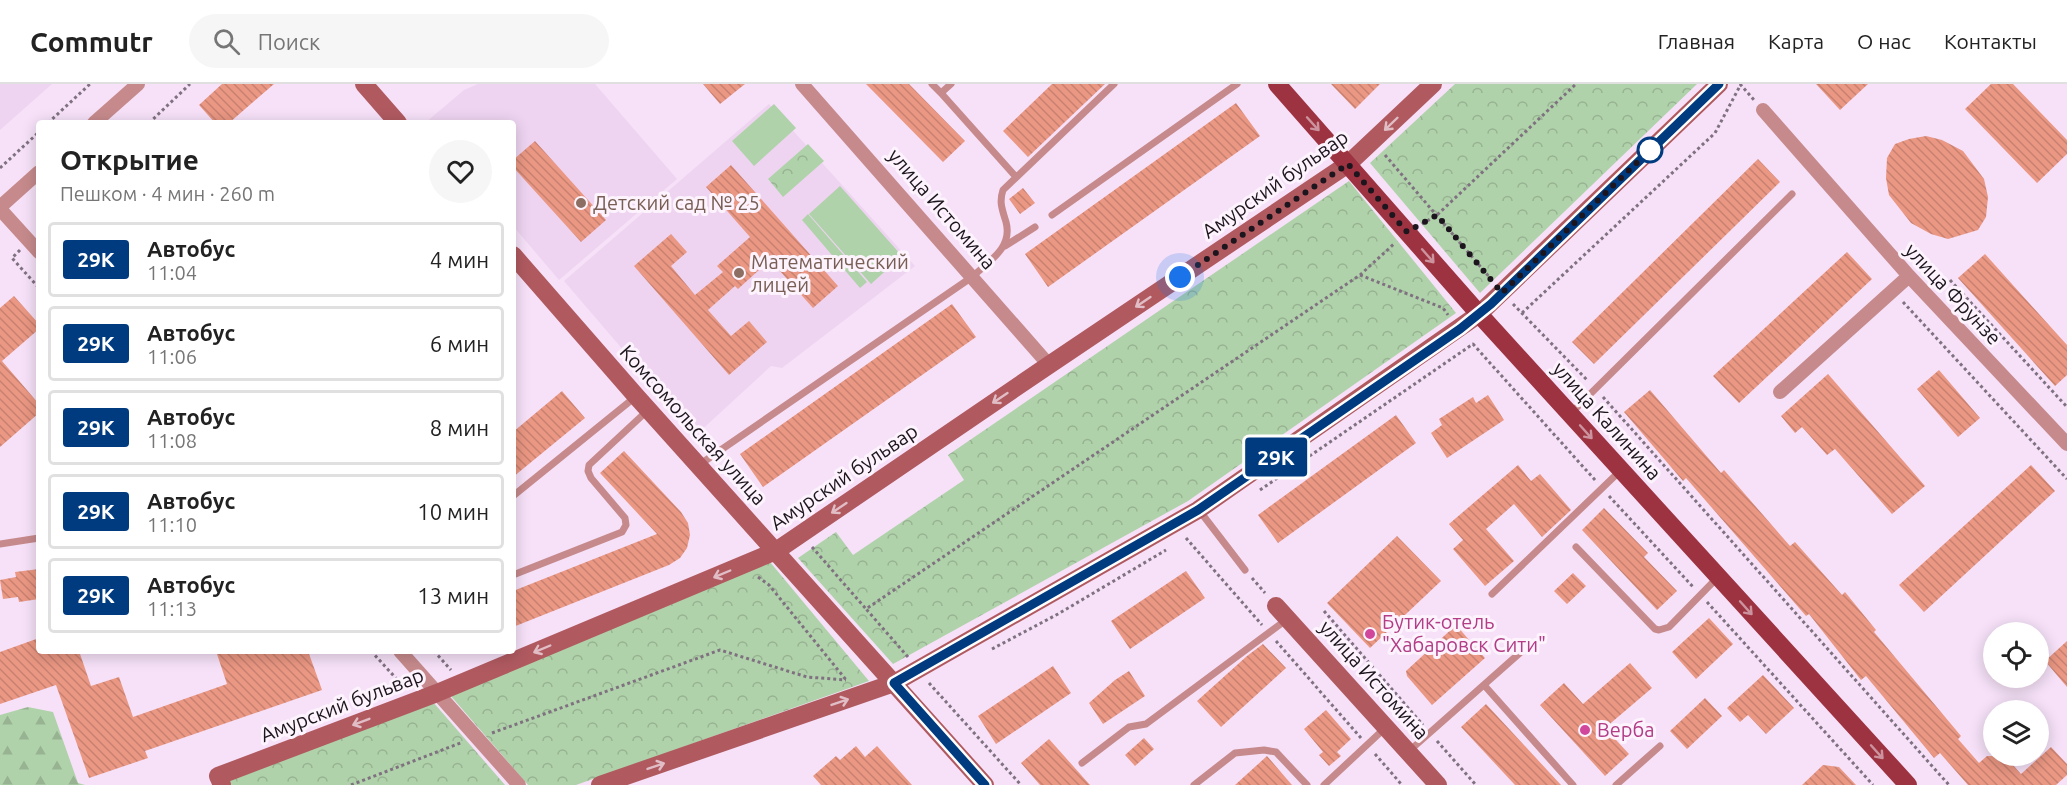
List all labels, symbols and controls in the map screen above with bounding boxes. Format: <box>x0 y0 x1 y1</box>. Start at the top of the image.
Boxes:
search box <box>189 14 609 68</box>
icon: search <box>210 25 243 58</box>
text: Commutr <box>30 26 153 57</box>
text: Поиск <box>258 29 320 54</box>
text: Главная <box>1658 29 1735 53</box>
text: Карта <box>1768 29 1824 53</box>
text: О нас <box>1857 29 1911 53</box>
text: Контакты <box>1944 29 2037 53</box>
one-way arrow <box>1306 116 1320 131</box>
one-way arrow <box>1383 117 1398 131</box>
street label: Амурский бульвар <box>1197 125 1352 243</box>
unlabelled marker <box>1637 137 1663 163</box>
button: heart <box>429 140 492 203</box>
text: Открытие <box>60 144 199 175</box>
street label: улица Истомина <box>884 144 1001 274</box>
text: Пешком · 4 мин · 260 m <box>60 182 275 205</box>
place label: Детский сад № 25 <box>593 191 760 214</box>
marker: Детский сад № 25 <box>574 196 588 210</box>
text: Автобус <box>147 236 235 261</box>
street label: улица Фрунзе <box>1901 238 2006 349</box>
text: 29К <box>77 247 115 271</box>
text: 4 мин <box>430 247 489 272</box>
one-way arrow <box>1421 248 1435 263</box>
place label: Математический лицей <box>751 250 909 296</box>
text: 11:04 <box>147 261 197 284</box>
your location <box>1165 262 1195 292</box>
marker: Математический лицей <box>732 266 746 280</box>
one-way arrow <box>1135 296 1151 308</box>
text: Автобус <box>147 320 235 345</box>
text: 29К <box>77 331 115 355</box>
text: 6 мин <box>430 331 489 356</box>
street label: Комсомольская улица <box>615 340 771 509</box>
text: 11:06 <box>147 345 197 368</box>
street label: улица Калинина <box>1548 357 1666 484</box>
one-way arrow <box>993 392 1009 404</box>
text: Автобус <box>147 404 235 429</box>
text: 29К <box>77 415 115 439</box>
text: 8 мин <box>430 415 489 440</box>
street label: Амурский бульвар <box>766 419 922 534</box>
one-way arrow <box>1579 425 1594 440</box>
text: 11:08 <box>147 429 197 452</box>
line badge: 29К <box>1242 438 1310 476</box>
text: 29К <box>1257 445 1295 469</box>
text: Автобус <box>147 488 235 513</box>
text: 29К <box>77 499 115 523</box>
text: 10 мин <box>417 499 489 524</box>
one-way arrow <box>832 502 848 514</box>
text: 11:10 <box>147 513 197 536</box>
one-way arrow <box>713 569 732 580</box>
text: Автобус <box>147 572 235 597</box>
text: 29К <box>77 583 115 607</box>
text: 13 мин <box>417 583 489 608</box>
text: 11:13 <box>147 597 197 620</box>
one-way arrow <box>1739 600 1753 615</box>
place label: Бутик-отель "Хабаровск Сити" <box>1382 610 1546 656</box>
street label: улица Истомина <box>1315 615 1434 744</box>
map controls <box>1983 622 2049 766</box>
button: locate <box>1983 622 2049 688</box>
marker: Бутик-отель "Хабаровск Сити" <box>1363 627 1377 641</box>
one-way arrow <box>533 644 552 655</box>
street label: Амурский бульвар <box>257 663 427 746</box>
one-way arrow <box>830 696 849 707</box>
button: layers <box>1983 700 2049 766</box>
one-way arrow <box>352 717 371 728</box>
place label: Верба <box>1597 718 1654 741</box>
marker: Верба <box>1578 723 1592 737</box>
one-way arrow <box>1870 744 1884 759</box>
one-way arrow <box>646 759 664 770</box>

